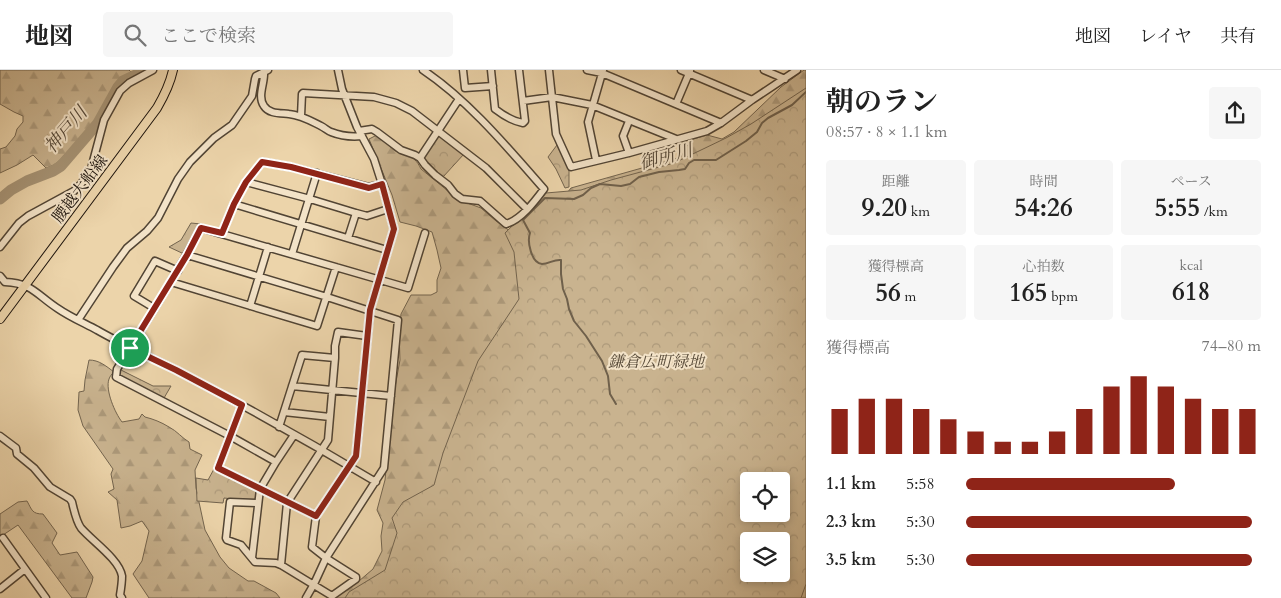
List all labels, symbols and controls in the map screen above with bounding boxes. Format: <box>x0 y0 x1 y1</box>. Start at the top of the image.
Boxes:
search box <box>103 12 453 57</box>
text: 地図 <box>25 20 73 53</box>
icon: search <box>121 21 149 49</box>
text: ここで検索 <box>161 23 256 49</box>
text: 地図 <box>1075 24 1111 49</box>
text: レイヤ <box>1139 24 1192 49</box>
text: 共有 <box>1220 24 1256 49</box>
text: 朝のラン <box>826 83 938 121</box>
button: share <box>1209 87 1261 139</box>
water label: 神戸川 <box>39 100 94 159</box>
text: 08:57 · 8 × 1.1 km <box>826 121 947 143</box>
water label: 御所川 <box>637 137 697 176</box>
street label: 腰越大船線 <box>47 150 113 228</box>
text: 距離 <box>882 172 910 191</box>
text: 時間 <box>1029 172 1057 191</box>
text: ペース <box>1171 172 1212 191</box>
text: 9.20 <box>861 191 907 225</box>
text: 54:26 <box>1014 191 1073 225</box>
text: 5:55 <box>1155 191 1200 225</box>
text: km <box>907 202 930 221</box>
text: /km <box>1200 202 1228 221</box>
text: kcal <box>1179 256 1203 275</box>
text: 獲得標高 <box>868 257 924 276</box>
text: 心拍数 <box>1022 257 1064 276</box>
text: 618 <box>1172 275 1210 309</box>
text: 56 <box>875 276 901 310</box>
text: 165 <box>1009 276 1047 310</box>
text: m <box>901 287 916 306</box>
text: bpm <box>1047 287 1078 306</box>
pin <box>109 327 151 369</box>
icon: arrive <box>116 334 144 362</box>
text: 74–80 m <box>1202 335 1261 357</box>
text: 獲得標高 <box>826 337 890 359</box>
park label: 鎌倉広町緑地 <box>608 351 706 373</box>
map controls <box>740 472 790 582</box>
button: locate <box>740 472 790 522</box>
text: 1.1 km <box>826 473 876 495</box>
text: 5:58 <box>906 473 935 495</box>
text: 2.3 km <box>826 511 876 533</box>
text: 5:30 <box>906 511 935 533</box>
button: layers <box>740 532 790 582</box>
text: 3.5 km <box>826 549 876 571</box>
text: 5:30 <box>906 549 935 571</box>

